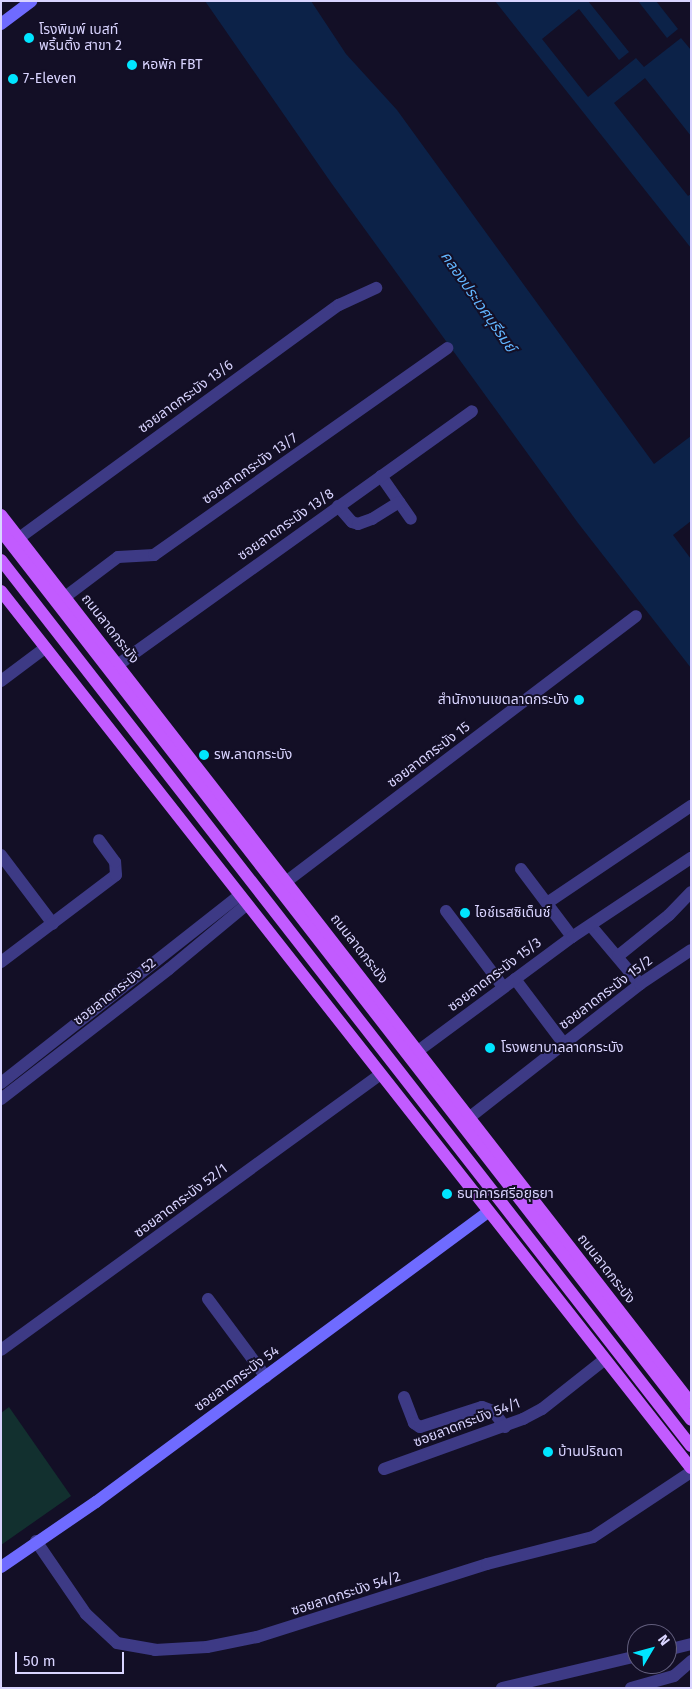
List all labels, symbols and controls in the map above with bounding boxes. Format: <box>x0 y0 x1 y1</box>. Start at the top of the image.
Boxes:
place label: โรงพิมพ์ เบสท์ พริ้นติ้ง สาขา 2 <box>39 22 122 54</box>
marker: โรงพิมพ์ เบสท์ พริ้นติ้ง สาขา 2 <box>23 32 35 44</box>
place label: หอพัก FBT <box>142 57 202 73</box>
marker: หอพัก FBT <box>126 59 138 71</box>
place label: 7-Eleven <box>23 71 77 87</box>
marker: 7-Eleven <box>7 73 19 85</box>
water label: คลองประเวศบุรีรมย์ <box>437 248 519 356</box>
street label: ซอยลาดกระบัง 13/6 <box>135 357 237 437</box>
street label: ซอยลาดกระบัง 13/7 <box>199 430 301 508</box>
street label: ซอยลาดกระบัง 13/8 <box>235 486 337 564</box>
street label: ถนนลาดกระบัง <box>78 591 142 667</box>
place label: สำนักงานเขตลาดกระบัง <box>438 692 569 708</box>
marker: สำนักงานเขตลาดกระบัง <box>573 694 585 706</box>
street label: ซอยลาดกระบัง 15 <box>384 718 474 792</box>
place label: รพ.ลาดกระบัง <box>214 747 292 763</box>
marker: รพ.ลาดกระบัง <box>198 749 210 761</box>
place label: ไอช์เรสซิเด็นช์ <box>475 905 550 921</box>
marker: ไอช์เรสซิเด็นช์ <box>459 907 471 919</box>
street label: ถนนลาดกระบัง <box>327 911 391 987</box>
street label: ซอยลาดกระบัง 15/3 <box>445 934 545 1016</box>
street label: ซอยลาดกระบัง 15/2 <box>556 952 656 1034</box>
street label: ซอยลาดกระบัง 52 <box>70 955 160 1029</box>
place label: โรงพยาบาลลาดกระบัง <box>501 1040 624 1056</box>
marker: โรงพยาบาลลาดกระบัง <box>483 1041 497 1055</box>
street label: ซอยลาดกระบัง 52/1 <box>131 1160 231 1242</box>
place label: ธนาคารศรีอยุธยา <box>457 1186 554 1202</box>
marker: ธนาคารศรีอยุธยา <box>441 1188 453 1200</box>
street label: ถนนลาดกระบัง <box>574 1231 638 1307</box>
street label: ซอยลาดกระบัง 54 <box>191 1343 283 1415</box>
street label: ซอยลาดกระบัง 54/1 <box>411 1395 523 1451</box>
place label: บ้านปริณดา <box>558 1444 623 1460</box>
marker: บ้านปริณดา <box>542 1446 554 1458</box>
street label: ซอยลาดกระบัง 54/2 <box>289 1568 403 1620</box>
north arrow <box>627 1624 677 1674</box>
text: N <box>654 1631 673 1649</box>
scale bar <box>18 1642 126 1674</box>
text: 50 m <box>23 1652 56 1670</box>

